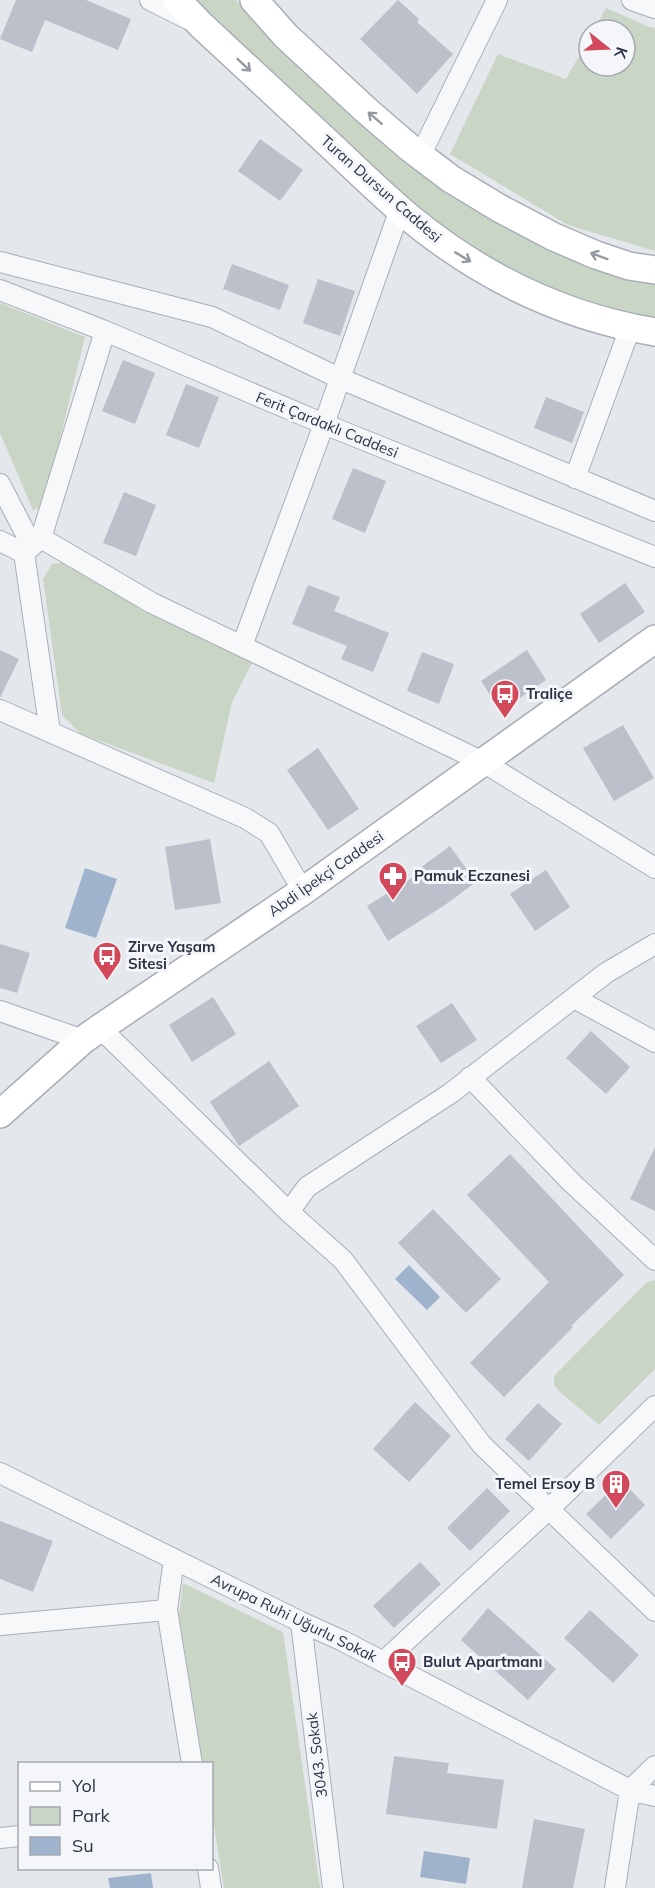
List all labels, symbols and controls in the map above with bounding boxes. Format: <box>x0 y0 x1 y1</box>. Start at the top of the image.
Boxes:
north arrow <box>577 18 637 78</box>
text: K <box>610 44 632 62</box>
one-way arrow <box>236 58 251 72</box>
one-way arrow <box>367 112 383 125</box>
street label: Turan Dursun Caddesi <box>317 131 446 246</box>
one-way arrow <box>590 249 608 260</box>
one-way arrow <box>454 251 471 263</box>
street label: Ferit Çardaklı Caddesi <box>253 387 401 462</box>
bus stop icon: Traliçe <box>489 678 521 720</box>
place label: Traliçe <box>526 684 573 703</box>
street label: Abdi İpekçi Caddesi <box>264 827 387 920</box>
pharmacy icon: Pamuk Eczanesi <box>377 860 409 902</box>
place label: Pamuk Eczanesi <box>414 866 530 885</box>
place label: Zirve Yaşam Sitesi <box>128 937 216 973</box>
bus stop icon: Zirve Yaşam Sitesi <box>91 940 123 982</box>
building icon: Temel Ersoy B <box>600 1468 632 1510</box>
place label: Temel Ersoy B <box>495 1474 595 1493</box>
street label: Avrupa Ruhi Uğurlu Sokak <box>208 1569 381 1666</box>
bus stop icon: Bulut Apartmanı <box>386 1646 418 1688</box>
place label: Bulut Apartmanı <box>423 1652 543 1671</box>
street label: 3043. Sokak <box>302 1711 331 1799</box>
legend <box>18 1762 213 1870</box>
text: Yol <box>71 1774 96 1797</box>
text: Park <box>72 1804 111 1827</box>
text: Su <box>72 1834 94 1857</box>

